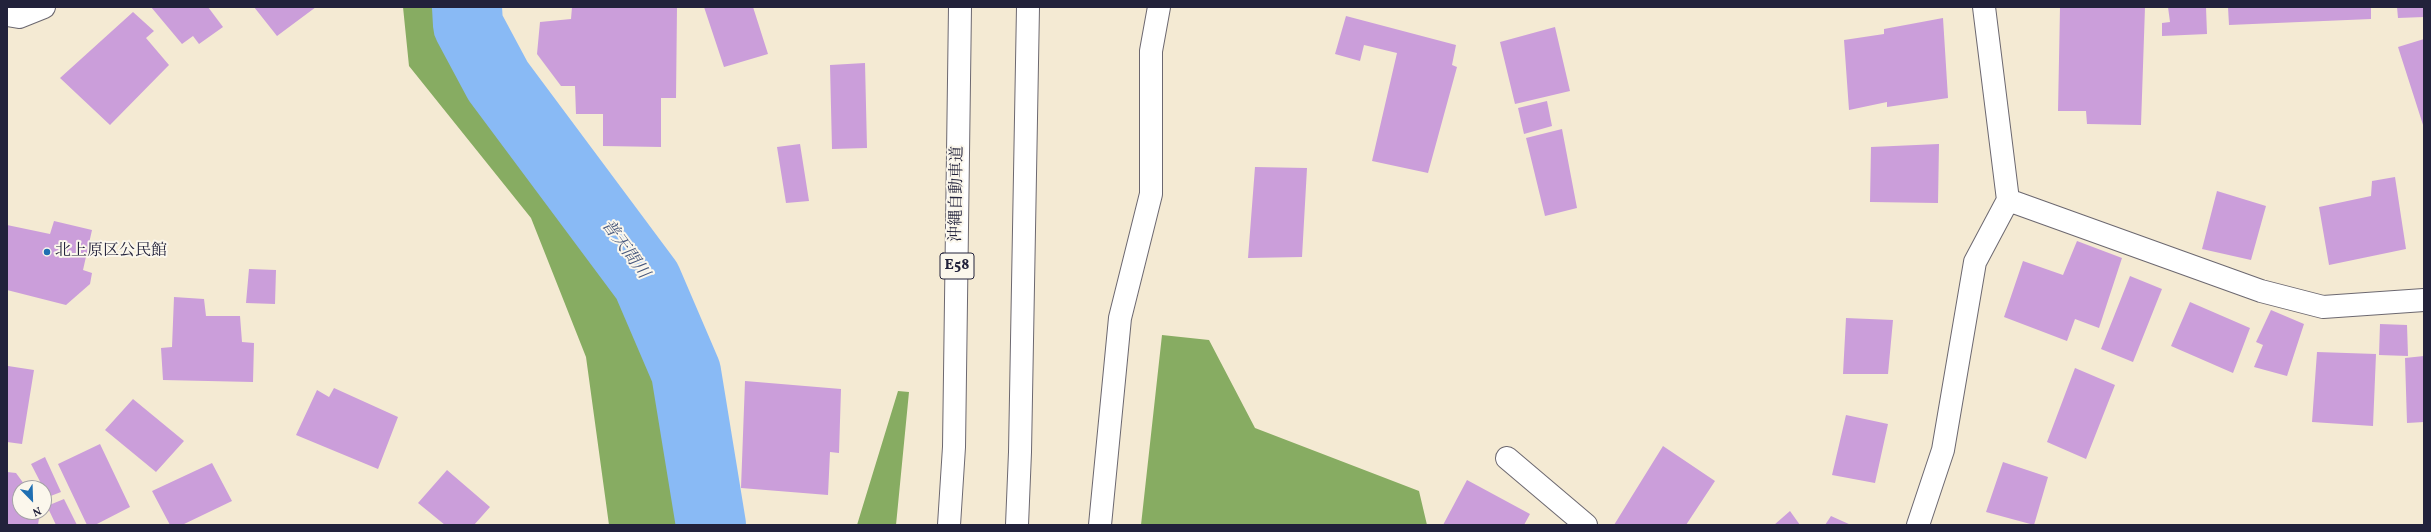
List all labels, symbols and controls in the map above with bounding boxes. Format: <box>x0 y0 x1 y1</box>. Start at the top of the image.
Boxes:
street label: 沖縄自動車道 <box>948 146 968 242</box>
water label: 普天間川 <box>596 216 652 284</box>
place label: 北上原区公民館 <box>55 242 167 262</box>
marker: 北上原区公民館 <box>42 247 52 257</box>
road number: E58 <box>940 253 974 279</box>
north arrow <box>12 480 52 520</box>
text: N <box>30 502 43 519</box>

